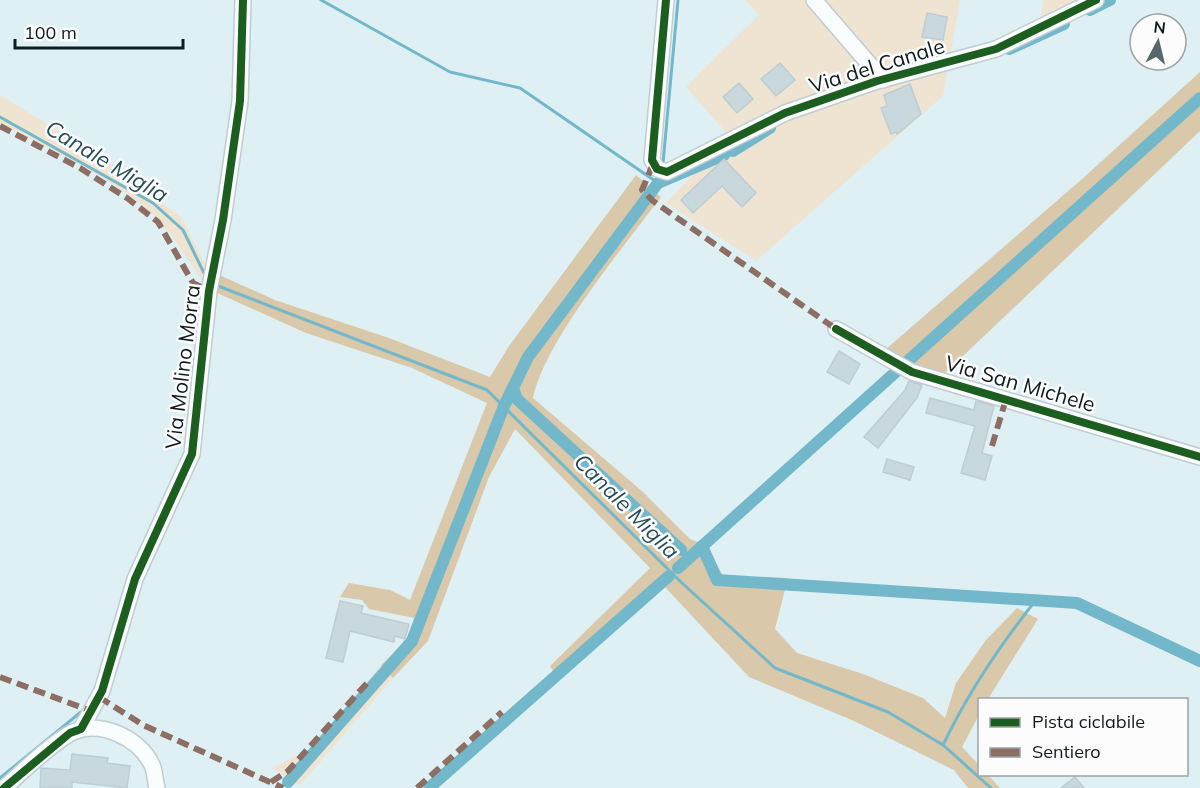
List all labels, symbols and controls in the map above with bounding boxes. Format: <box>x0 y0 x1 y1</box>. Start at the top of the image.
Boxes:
scale bar <box>15 12 183 50</box>
north arrow <box>1128 12 1188 72</box>
text: N <box>1153 16 1167 38</box>
text: 100 m <box>24 21 77 44</box>
street label: Via del Canale <box>806 32 948 98</box>
water label: Canale Miglia <box>41 113 173 209</box>
street label: Via Molino Morra <box>159 283 205 450</box>
street label: Via San Michele <box>942 349 1098 417</box>
water label: Canale Miglia <box>568 447 686 565</box>
legend <box>978 698 1188 776</box>
text: Pista ciclabile <box>1032 710 1145 733</box>
text: Sentiero <box>1032 740 1101 763</box>

